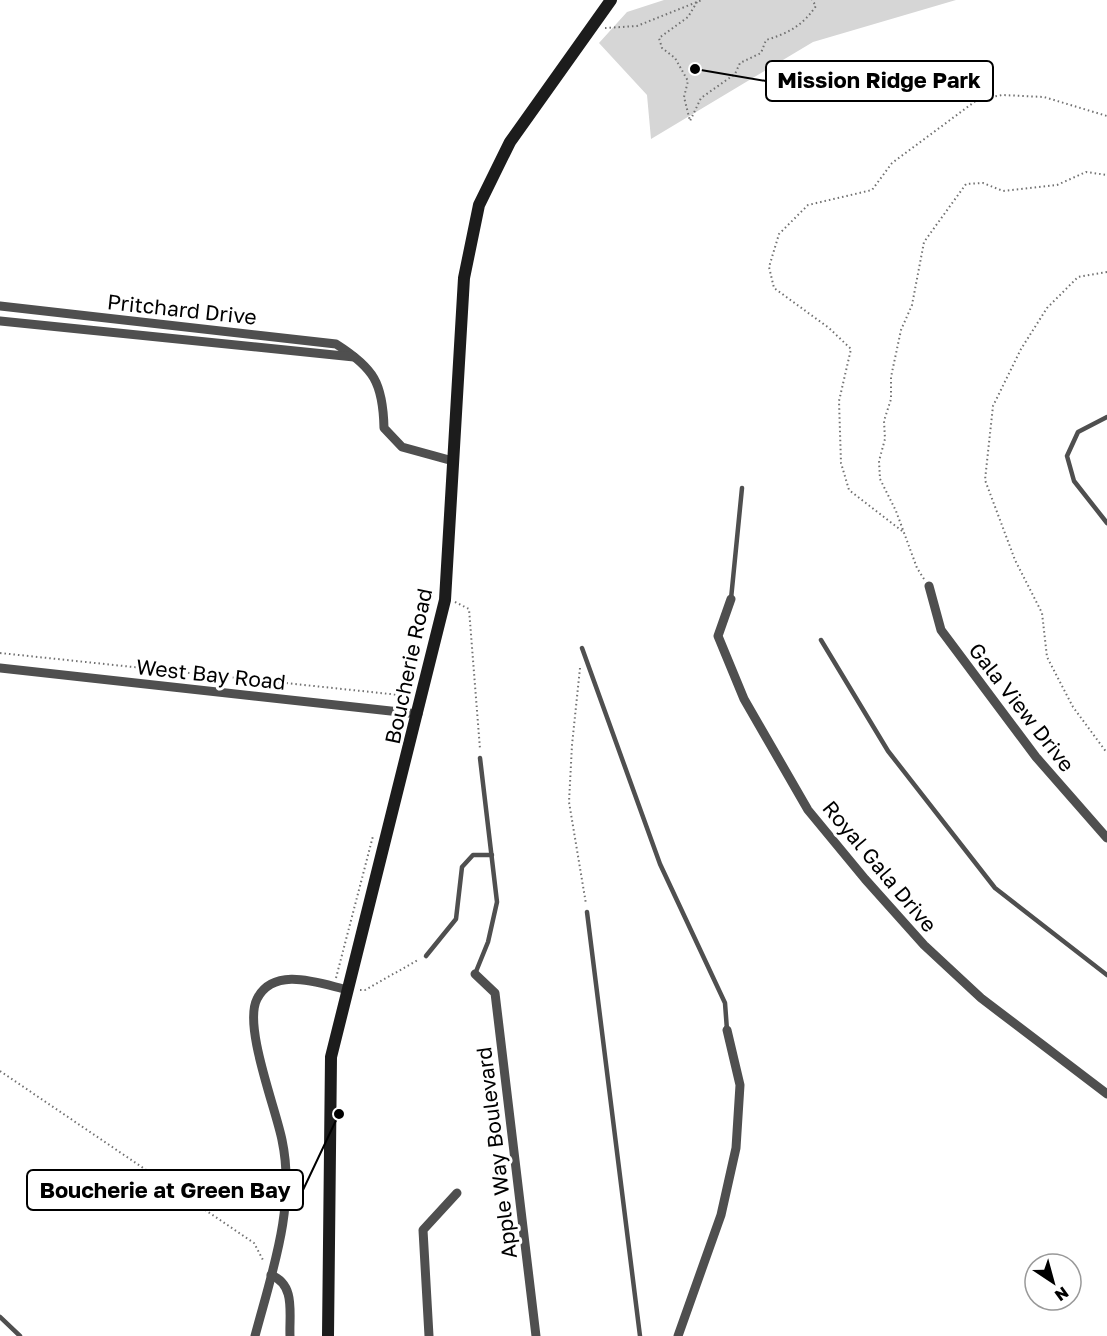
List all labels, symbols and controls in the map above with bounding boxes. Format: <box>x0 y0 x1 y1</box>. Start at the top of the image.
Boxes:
callout: Mission Ridge Park <box>766 61 993 101</box>
text: Mission Ridge Park <box>777 66 981 93</box>
street label: Pritchard Drive <box>106 288 258 330</box>
street label: Boucherie Road <box>379 586 437 746</box>
street label: Gala View Drive <box>964 637 1080 777</box>
street label: West Bay Road <box>135 653 287 695</box>
street label: Royal Gala Drive <box>817 795 943 937</box>
street label: Apple Way Boulevard <box>470 1046 522 1260</box>
callout: Boucherie at Green Bay <box>27 1170 303 1210</box>
text: Boucherie at Green Bay <box>39 1176 291 1203</box>
north arrow <box>1023 1252 1083 1312</box>
text: N <box>1051 1282 1073 1306</box>

